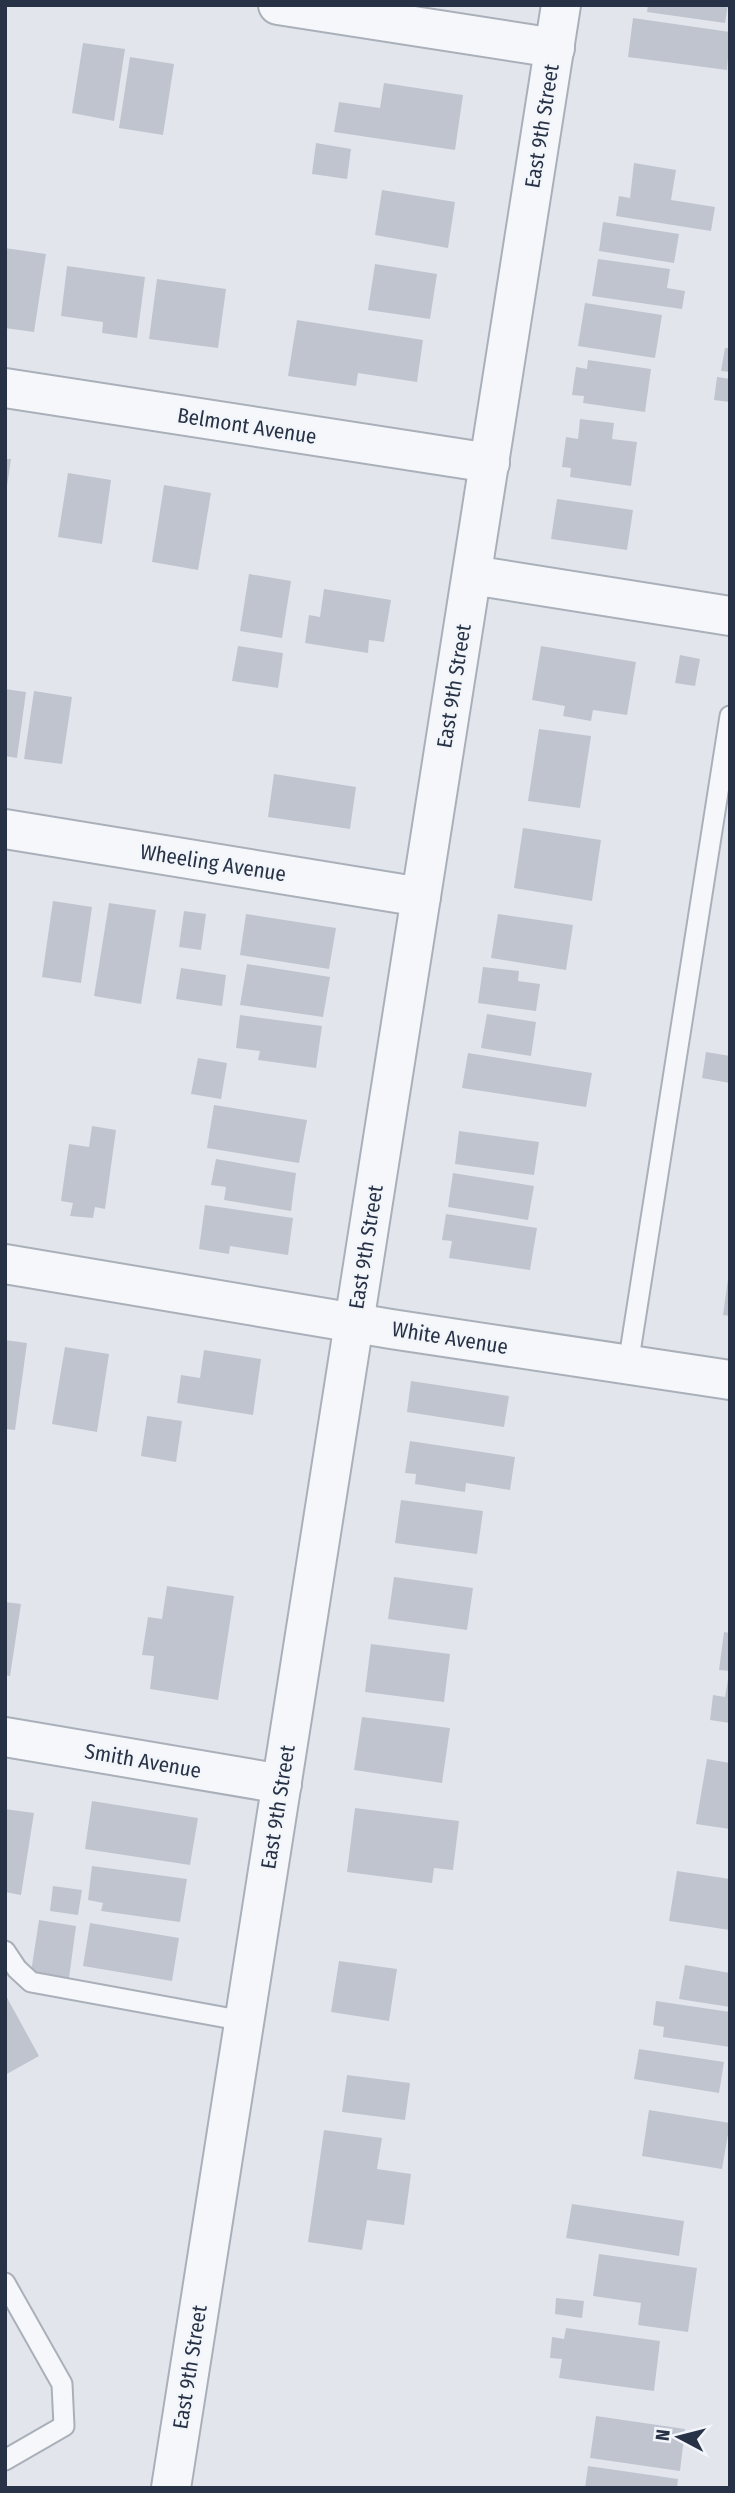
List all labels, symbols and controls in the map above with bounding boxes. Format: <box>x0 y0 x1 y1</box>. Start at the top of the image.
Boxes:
street label: East 9th Street <box>519 62 565 190</box>
street label: Belmont Avenue <box>176 402 318 450</box>
street label: East 9th Street <box>431 622 477 750</box>
street label: Wheeling Avenue <box>138 839 288 887</box>
street label: East 9th Street <box>343 1183 389 1311</box>
street label: White Avenue <box>390 1316 510 1360</box>
street label: Smith Avenue <box>83 1738 203 1784</box>
street label: East 9th Street <box>255 1743 301 1871</box>
street label: East 9th Street <box>167 2303 213 2431</box>
north arrow <box>644 2402 714 2472</box>
text: N <box>651 2428 675 2442</box>

